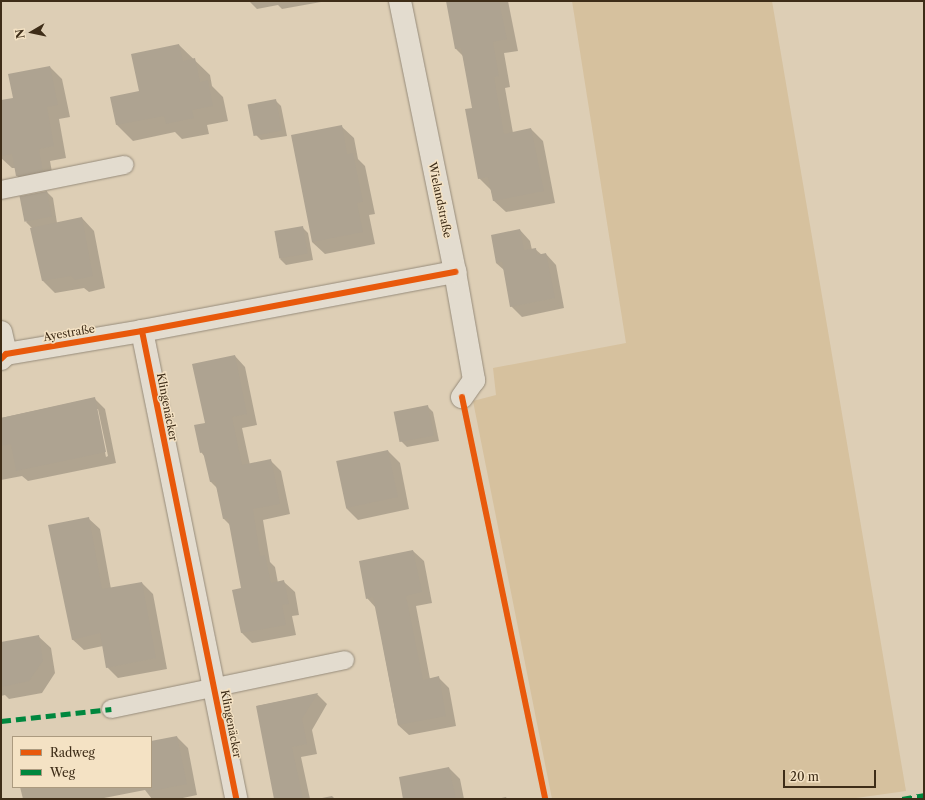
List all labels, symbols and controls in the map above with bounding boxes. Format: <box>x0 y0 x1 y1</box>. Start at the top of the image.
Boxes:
north arrow <box>12 12 52 52</box>
text: N <box>12 28 28 40</box>
street label: Wielandstraße <box>426 161 454 239</box>
street label: Ayestraße <box>42 322 96 344</box>
street label: Klingenäcker <box>154 372 180 442</box>
street label: Klingenäcker <box>218 689 244 759</box>
legend <box>12 736 152 788</box>
text: Radweg <box>50 745 95 760</box>
scale bar <box>785 762 878 788</box>
text: Weg <box>50 765 75 780</box>
text: 20 m <box>790 769 819 784</box>

